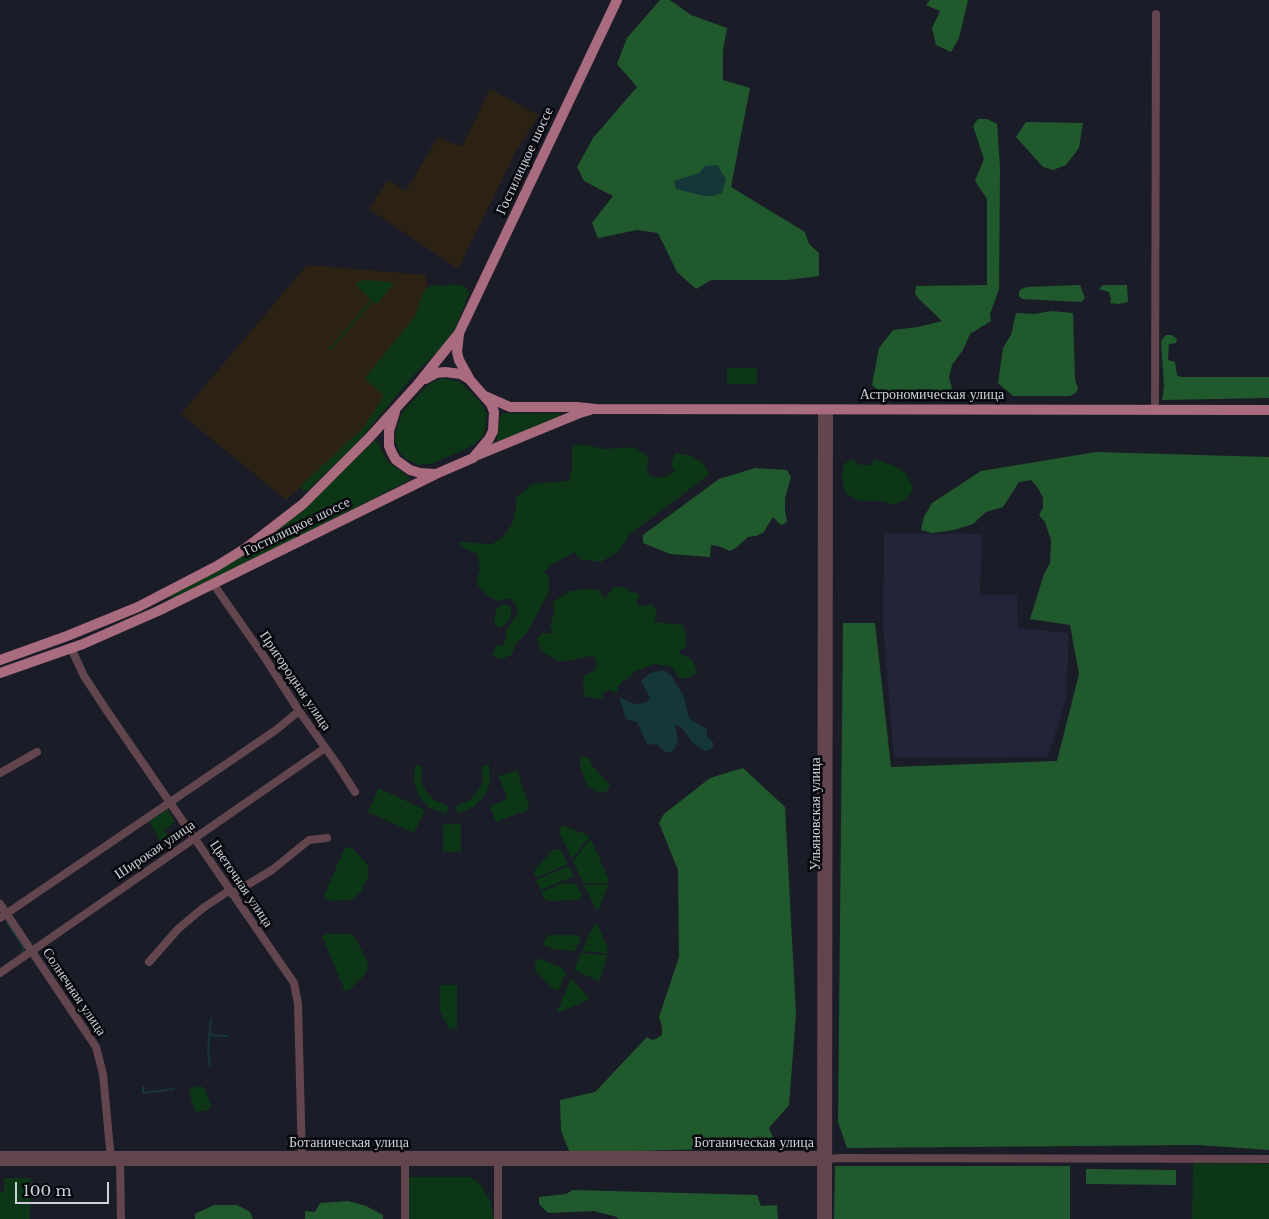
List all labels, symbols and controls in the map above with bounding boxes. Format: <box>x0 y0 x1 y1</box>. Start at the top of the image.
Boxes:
street label: Гостилицкое шоссе <box>493 105 557 217</box>
street label: Астрономическая улица <box>860 387 1004 403</box>
street label: Гостилицкое шоссе <box>241 494 353 560</box>
street label: Пригородная улица <box>255 628 335 734</box>
street label: Ульяновская улица <box>808 757 824 871</box>
street label: Широкая улица <box>112 817 198 883</box>
street label: Цветочная улица <box>206 837 276 931</box>
street label: Солнечная улица <box>38 945 110 1039</box>
street label: Ботаническая улица <box>289 1135 409 1151</box>
street label: Ботаническая улица <box>694 1135 814 1151</box>
scale bar <box>18 1172 111 1204</box>
text: 100 m <box>23 1181 72 1200</box>

